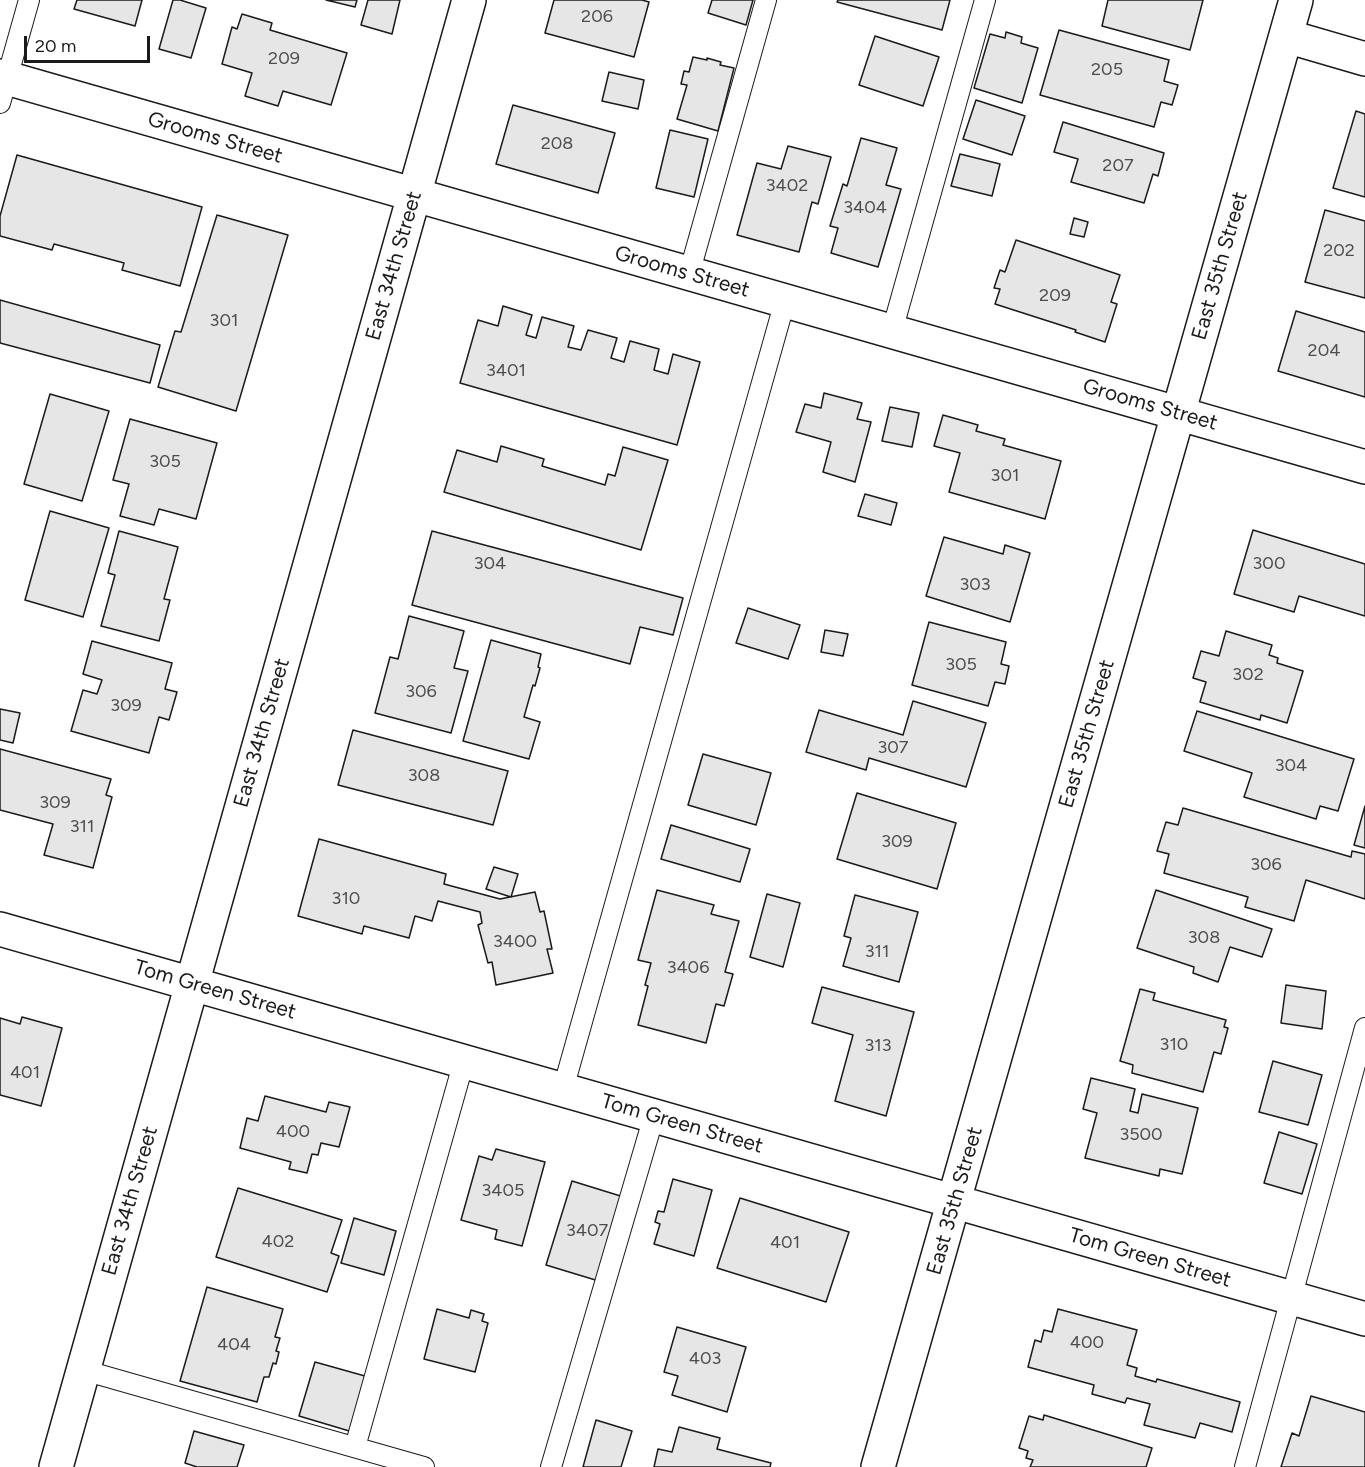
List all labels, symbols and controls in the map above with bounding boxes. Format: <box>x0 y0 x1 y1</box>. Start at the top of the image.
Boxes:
house number: 206 <box>581 6 613 28</box>
scale bar <box>27 24 153 62</box>
text: 20 m <box>35 35 76 57</box>
house number: 209 <box>268 48 300 70</box>
house number: 205 <box>1091 59 1123 81</box>
street label: Grooms Street <box>145 107 285 169</box>
house number: 208 <box>541 133 573 155</box>
house number: 207 <box>1102 155 1134 177</box>
house number: 3402 <box>766 175 808 197</box>
street label: East 34th Street <box>361 188 427 344</box>
street label: East 35th Street <box>1187 189 1253 343</box>
house number: 3404 <box>843 197 887 219</box>
house number: 202 <box>1323 240 1355 262</box>
street label: Grooms Street <box>612 241 752 303</box>
house number: 209 <box>1039 285 1071 307</box>
house number: 301 <box>210 310 238 332</box>
house number: 204 <box>1308 340 1340 362</box>
house number: 3401 <box>486 360 526 382</box>
street label: Grooms Street <box>1080 374 1220 436</box>
house number: 305 <box>149 451 181 473</box>
house number: 301 <box>991 465 1019 487</box>
house number: 304 <box>474 553 506 575</box>
house number: 300 <box>1253 553 1285 575</box>
house number: 303 <box>959 574 991 596</box>
house number: 305 <box>945 654 977 676</box>
street label: East 34th Street <box>229 655 295 811</box>
street label: East 35th Street <box>1054 657 1120 811</box>
house number: 302 <box>1232 664 1264 686</box>
house number: 306 <box>405 681 437 703</box>
house number: 309 <box>110 695 142 717</box>
house number: 307 <box>878 737 908 759</box>
house number: 304 <box>1275 755 1307 777</box>
house number: 308 <box>408 765 440 787</box>
house number: 309 <box>39 792 71 814</box>
house number: 311 <box>70 816 94 838</box>
house number: 309 <box>881 831 913 853</box>
house number: 306 <box>1250 854 1282 876</box>
house number: 310 <box>332 888 360 910</box>
house number: 308 <box>1188 927 1220 949</box>
house number: 3400 <box>493 931 537 953</box>
house number: 311 <box>865 941 889 963</box>
street label: Tom Green Street <box>131 955 299 1025</box>
house number: 3406 <box>667 957 709 979</box>
house number: 310 <box>1160 1034 1188 1056</box>
house number: 313 <box>864 1035 892 1057</box>
house number: 401 <box>10 1062 40 1084</box>
street label: Tom Green Street <box>598 1089 766 1159</box>
house number: 400 <box>276 1121 310 1143</box>
street label: East 34th Street <box>97 1123 163 1279</box>
street label: East 35th Street <box>922 1124 988 1278</box>
house number: 3500 <box>1119 1124 1163 1146</box>
house number: 3405 <box>482 1180 524 1202</box>
house number: 3407 <box>566 1220 608 1242</box>
street label: Tom Green Street <box>1066 1223 1234 1293</box>
house number: 402 <box>262 1231 294 1253</box>
house number: 401 <box>770 1232 800 1254</box>
house number: 400 <box>1070 1332 1104 1354</box>
house number: 404 <box>217 1334 251 1356</box>
house number: 403 <box>689 1348 721 1370</box>

